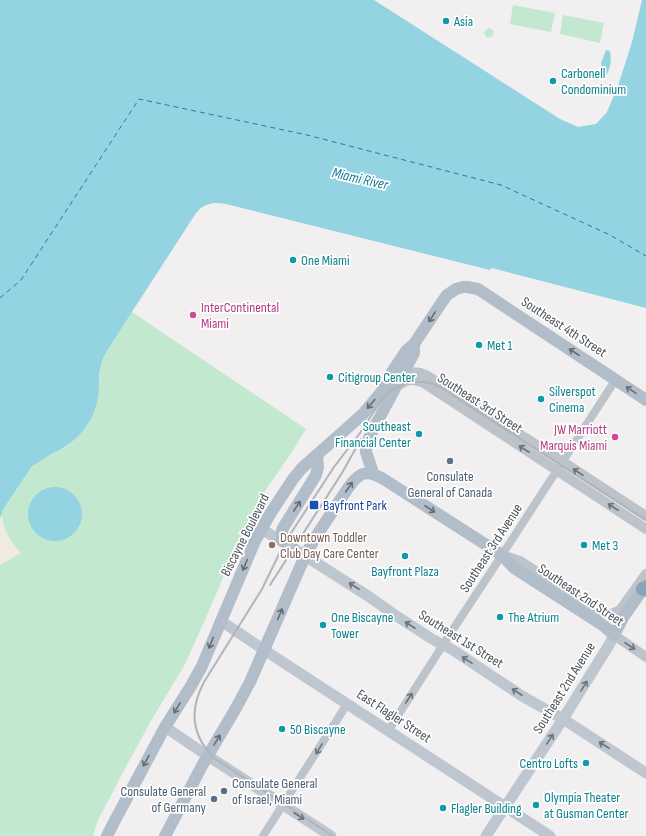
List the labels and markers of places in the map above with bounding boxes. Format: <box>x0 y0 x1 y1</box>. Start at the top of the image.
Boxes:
place label: Asia <box>453 13 473 30</box>
marker: Asia <box>441 16 451 26</box>
place label: Carbonell Condominium <box>561 65 626 98</box>
marker: Carbonell Condominium <box>548 76 558 86</box>
place label: One Miami <box>301 252 350 269</box>
marker: One Miami <box>288 255 298 265</box>
place label: InterContinental Miami <box>201 299 279 332</box>
marker: InterContinental Miami <box>188 310 198 320</box>
place label: Met 1 <box>487 337 512 354</box>
marker: Met 1 <box>474 340 484 350</box>
place label: Citigroup Center <box>338 369 416 386</box>
marker: Citigroup Center <box>325 372 335 382</box>
place label: Silverspot Cinema <box>549 383 596 416</box>
marker: Silverspot Cinema <box>536 394 546 404</box>
place label: Southeast Financial Center <box>335 418 411 451</box>
place label: JW Marriott Marquis Miami <box>540 421 607 454</box>
marker: Southeast Financial Center <box>414 429 424 439</box>
marker: JW Marriott Marquis Miami <box>610 432 620 442</box>
marker: Consulate General of Canada <box>445 456 455 466</box>
place label: Consulate General of Canada <box>408 468 492 501</box>
place label: Bayfront Park <box>323 497 387 514</box>
marker: Bayfront Park <box>308 499 320 511</box>
place label: Downtown Toddler Club Day Care Center <box>280 529 379 562</box>
place label: Met 3 <box>592 537 618 554</box>
marker: Downtown Toddler Club Day Care Center <box>267 540 277 550</box>
marker: Met 3 <box>579 540 589 550</box>
marker: Bayfront Plaza <box>400 551 410 561</box>
place label: Bayfront Plaza <box>371 563 439 580</box>
place label: One Biscayne Tower <box>331 609 393 642</box>
place label: The Atrium <box>508 609 559 626</box>
marker: The Atrium <box>495 612 505 622</box>
marker: One Biscayne Tower <box>318 620 328 630</box>
place label: 50 Biscayne <box>290 721 346 738</box>
marker: 50 Biscayne <box>277 724 287 734</box>
place label: Centro Lofts <box>519 755 578 772</box>
marker: Centro Lofts <box>581 758 591 768</box>
place label: Consulate General of Israel, Miami <box>232 775 317 808</box>
place label: Consulate General of Germany <box>121 783 207 816</box>
marker: Consulate General of Israel, Miami <box>219 786 229 796</box>
place label: Olympia Theater at Gusman Center <box>544 789 629 822</box>
marker: Consulate General of Germany <box>209 794 219 804</box>
place label: Flagler Building <box>451 800 522 817</box>
marker: Olympia Theater at Gusman Center <box>531 800 541 810</box>
marker: Flagler Building <box>438 803 448 813</box>

